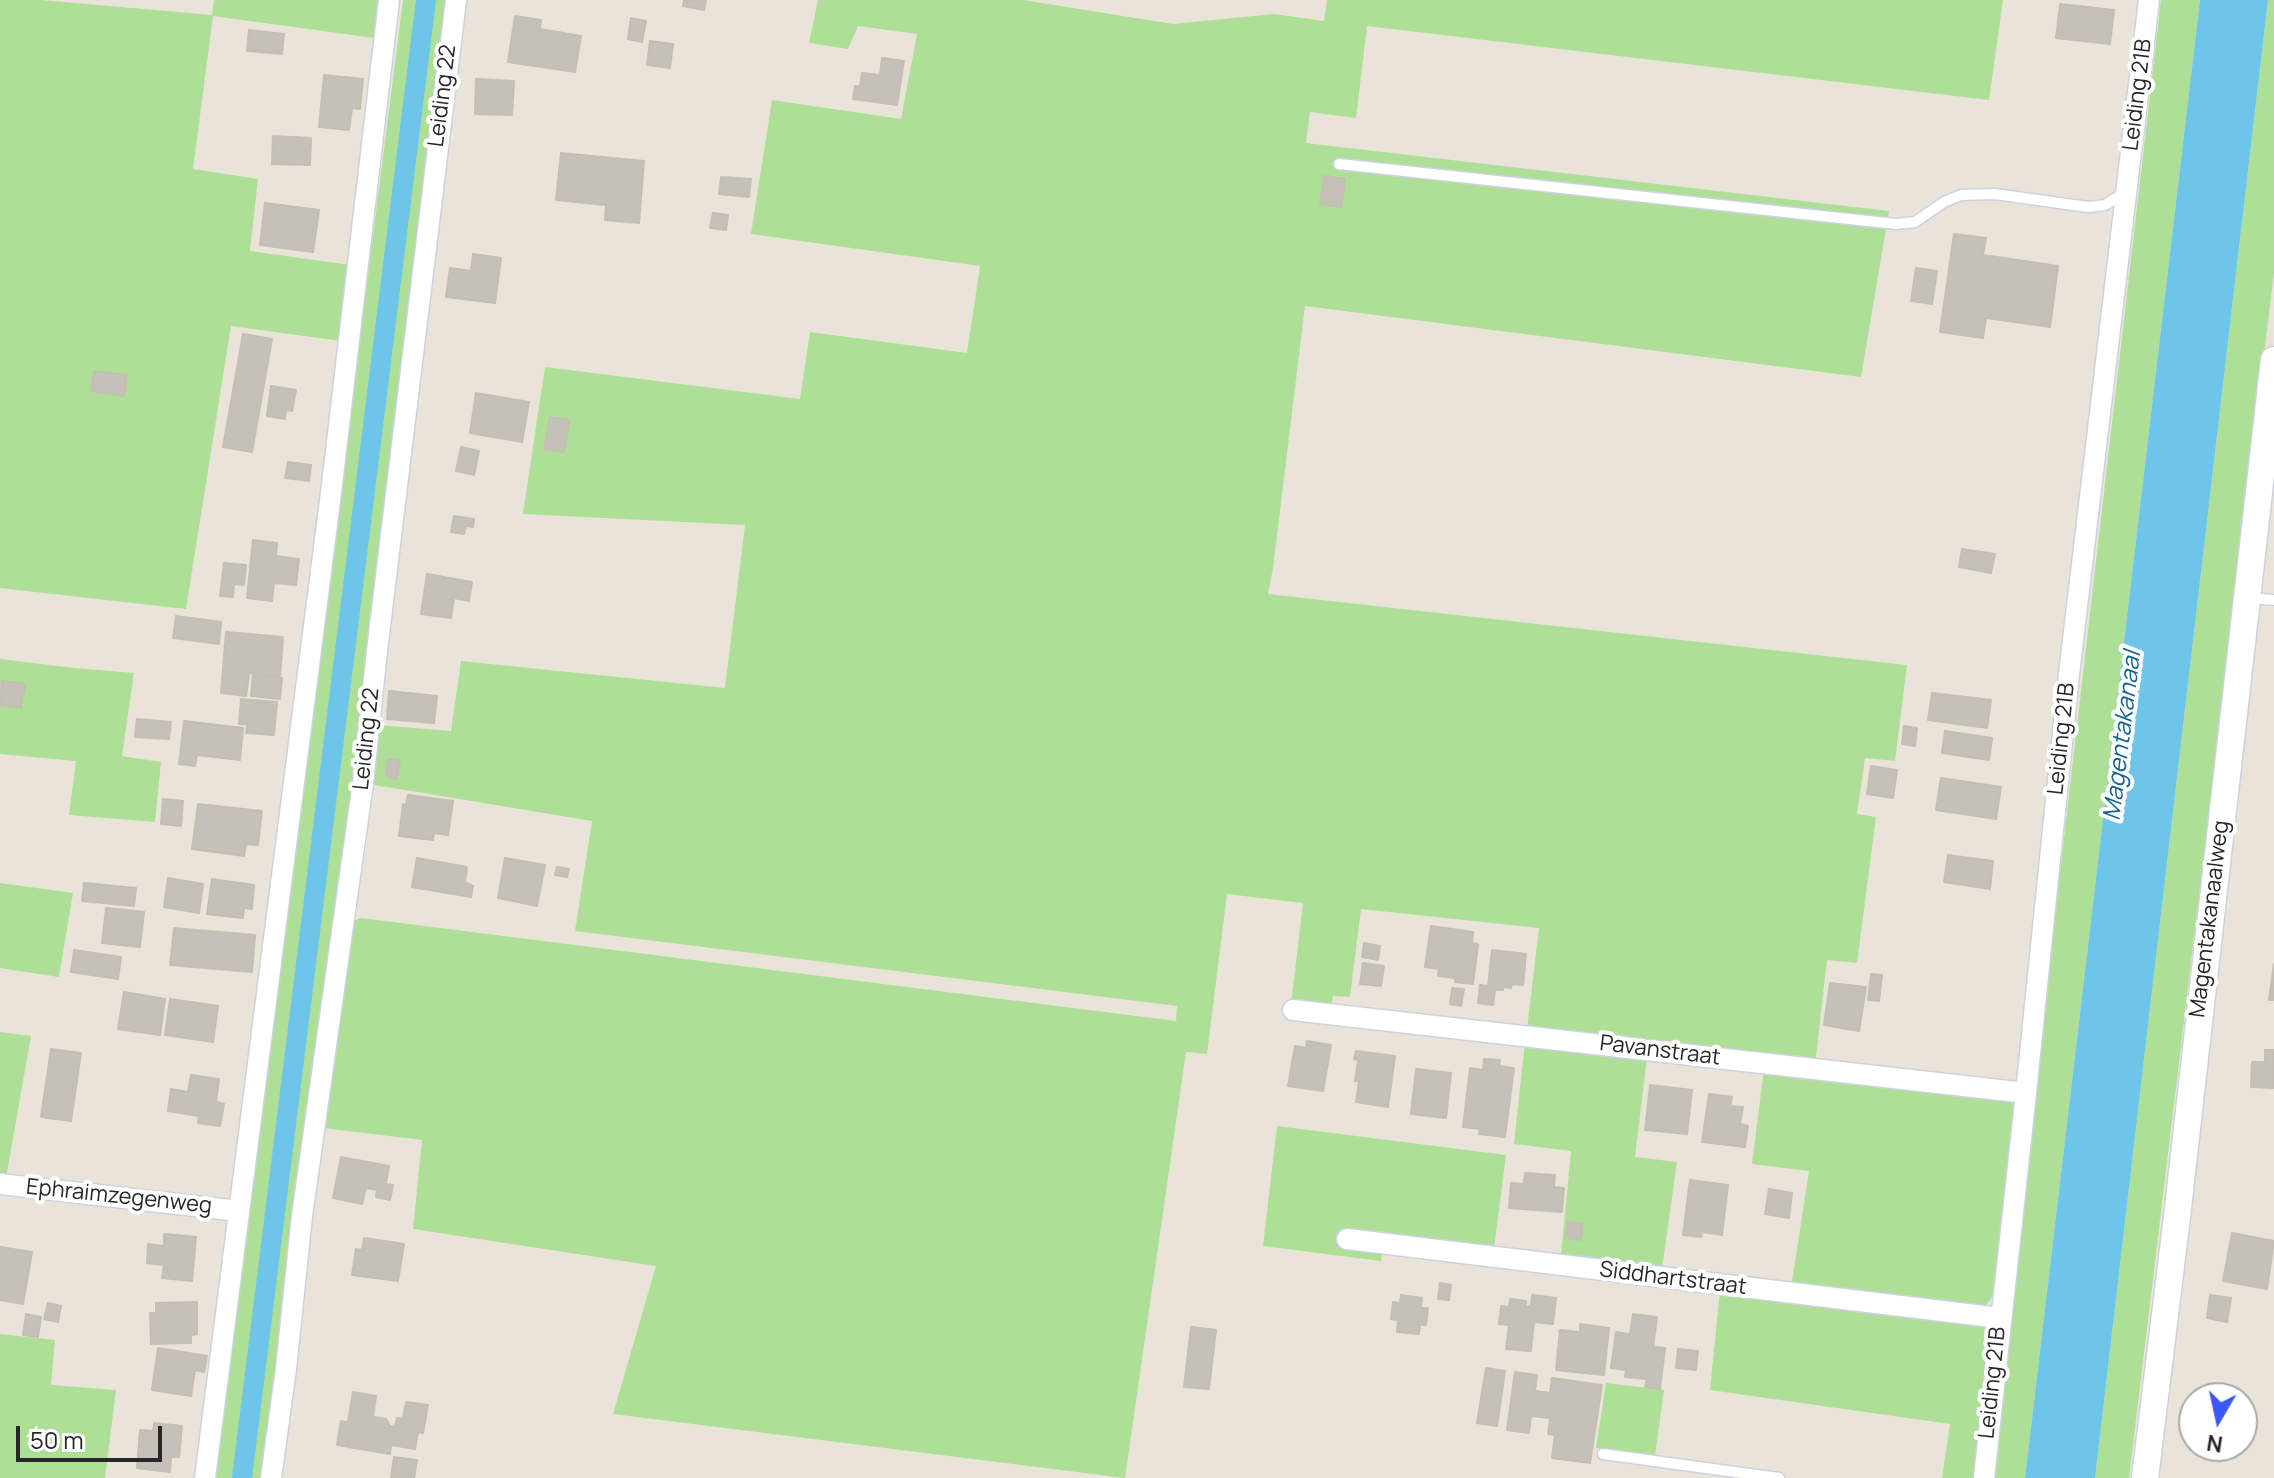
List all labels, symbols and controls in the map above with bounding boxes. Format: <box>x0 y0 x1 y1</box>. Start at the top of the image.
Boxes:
street label: Leiding 21B <box>2118 38 2158 152</box>
street label: Leiding 22 <box>424 43 462 149</box>
water label: Magentakanaal <box>2098 650 2148 822</box>
street label: Leiding 21B <box>2043 682 2081 796</box>
street label: Leiding 22 <box>348 686 386 792</box>
street label: Magentakanaalweg <box>2185 819 2235 1019</box>
street label: Pavanstraat <box>1598 1030 1722 1072</box>
street label: Ephraimzegenweg <box>25 1174 213 1220</box>
street label: Siddhartstraat <box>1598 1257 1748 1301</box>
street label: Leiding 21B <box>1974 1326 2012 1440</box>
north arrow <box>2178 1382 2258 1462</box>
scale bar <box>20 1410 166 1460</box>
text: 50 m <box>30 1423 84 1456</box>
text: N <box>2204 1428 2225 1460</box>

